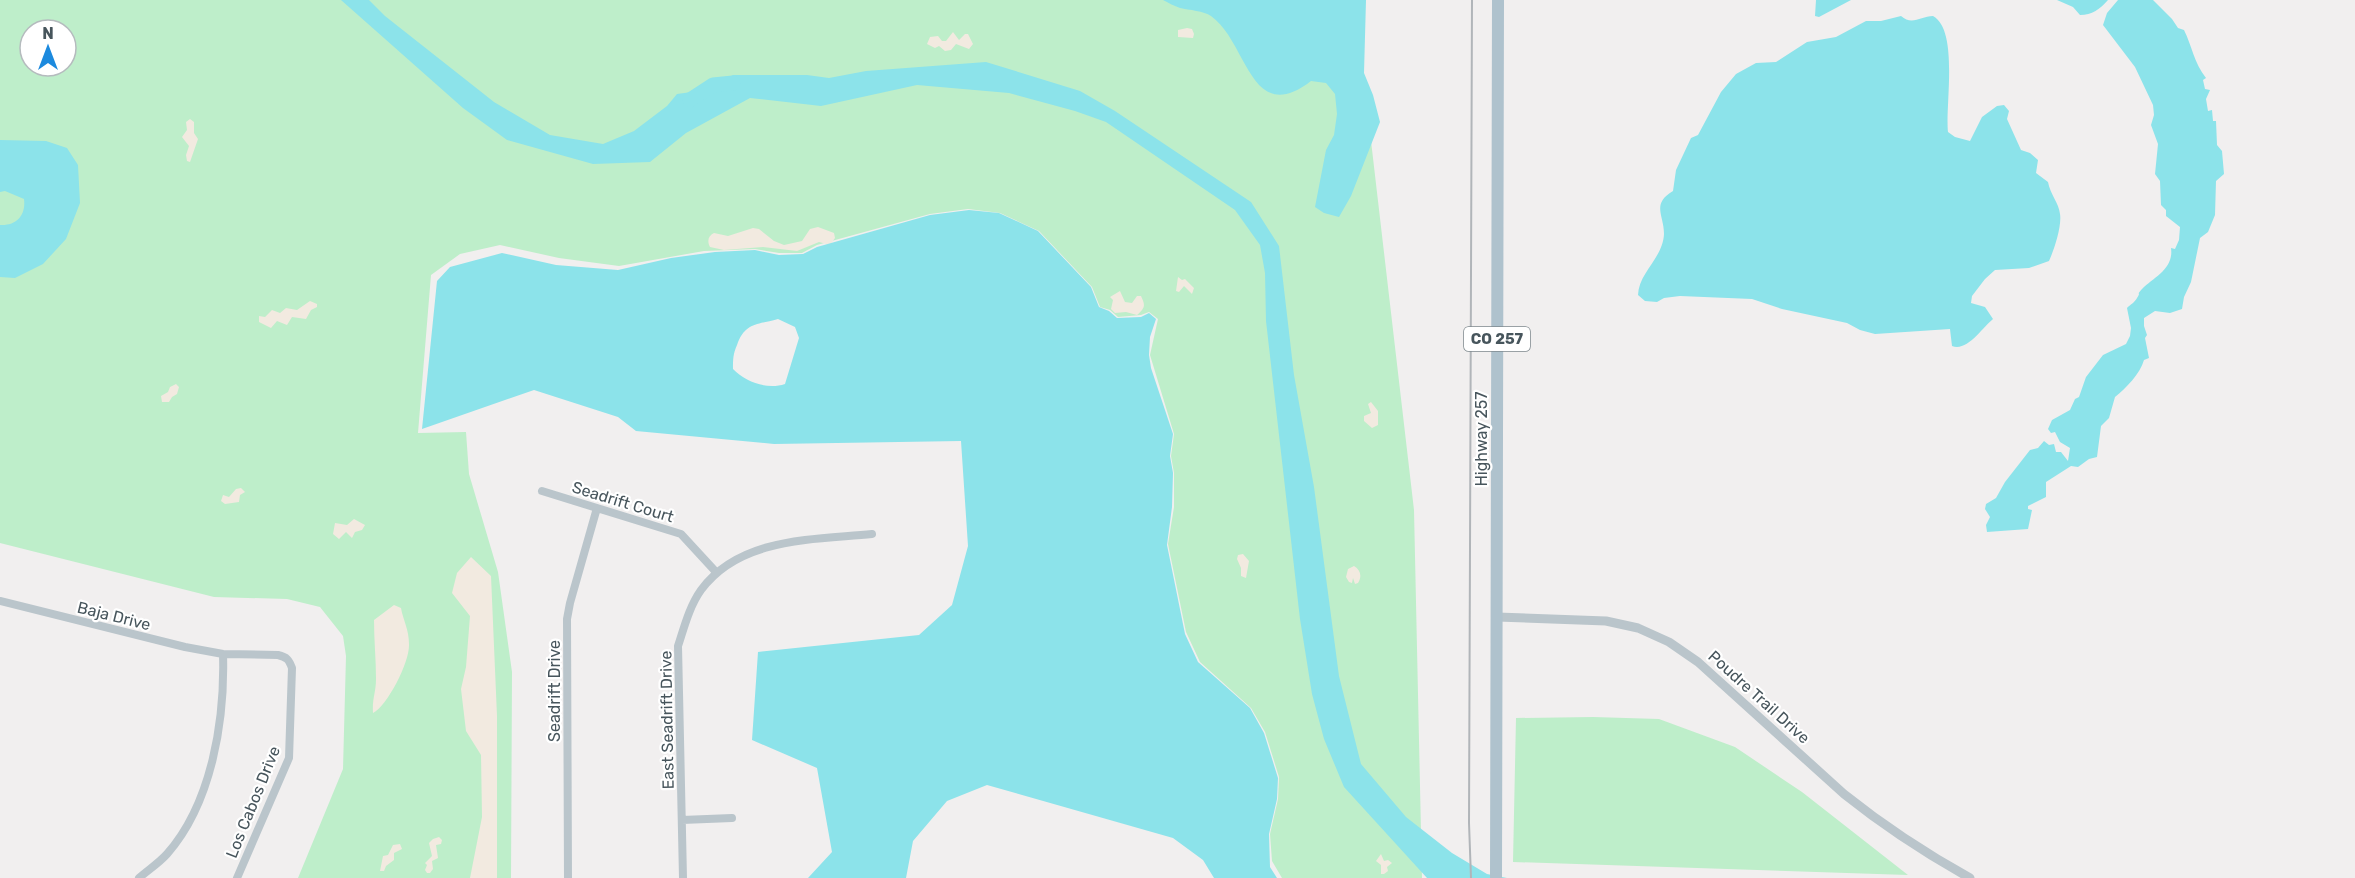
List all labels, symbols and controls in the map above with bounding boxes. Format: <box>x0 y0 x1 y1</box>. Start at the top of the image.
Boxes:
north arrow <box>18 18 78 78</box>
text: N <box>42 24 54 43</box>
road number: CO 257 <box>1464 327 1530 351</box>
street label: Highway 257 <box>1472 391 1491 487</box>
street label: Seadrift Court <box>570 478 676 526</box>
street label: Baja Drive <box>75 598 153 634</box>
street label: Seadrift Drive <box>545 640 564 742</box>
street label: Poudre Trail Drive <box>1704 647 1814 748</box>
street label: East Seadrift Drive <box>656 650 678 790</box>
street label: Los Cabos Drive <box>222 743 284 861</box>

